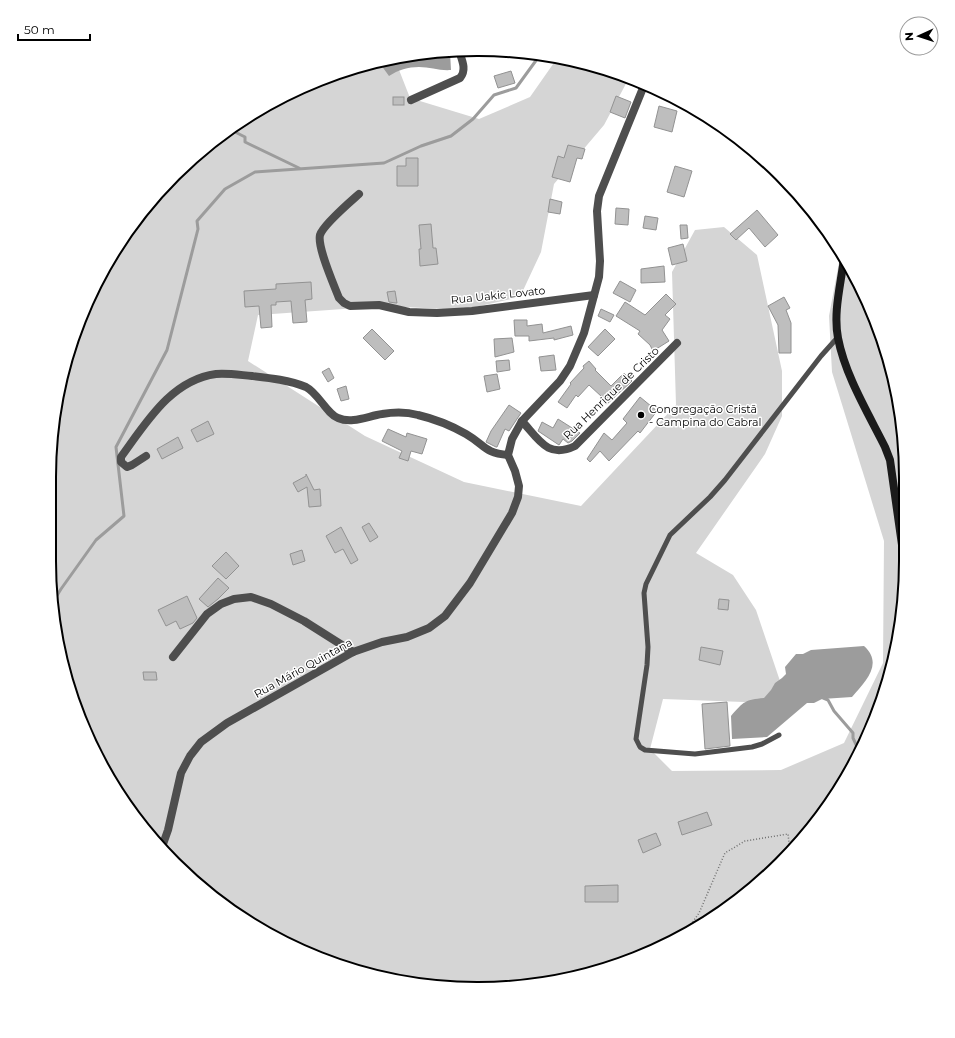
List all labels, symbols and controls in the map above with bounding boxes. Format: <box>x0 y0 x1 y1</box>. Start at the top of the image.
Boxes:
scale bar <box>18 16 90 42</box>
north arrow <box>899 16 939 56</box>
text: 50 m <box>24 22 55 37</box>
text: N <box>902 32 916 41</box>
street label: Rua Uakic Lovato <box>450 283 546 307</box>
street label: Rua Henrique de Cristo <box>560 343 662 442</box>
place label: Congregação Cristã - Campina do Cabral <box>649 402 762 429</box>
marker: Congregação Cristã - Campina do Cabral <box>636 410 646 420</box>
street label: Rua Mário Quintana <box>251 635 355 701</box>

